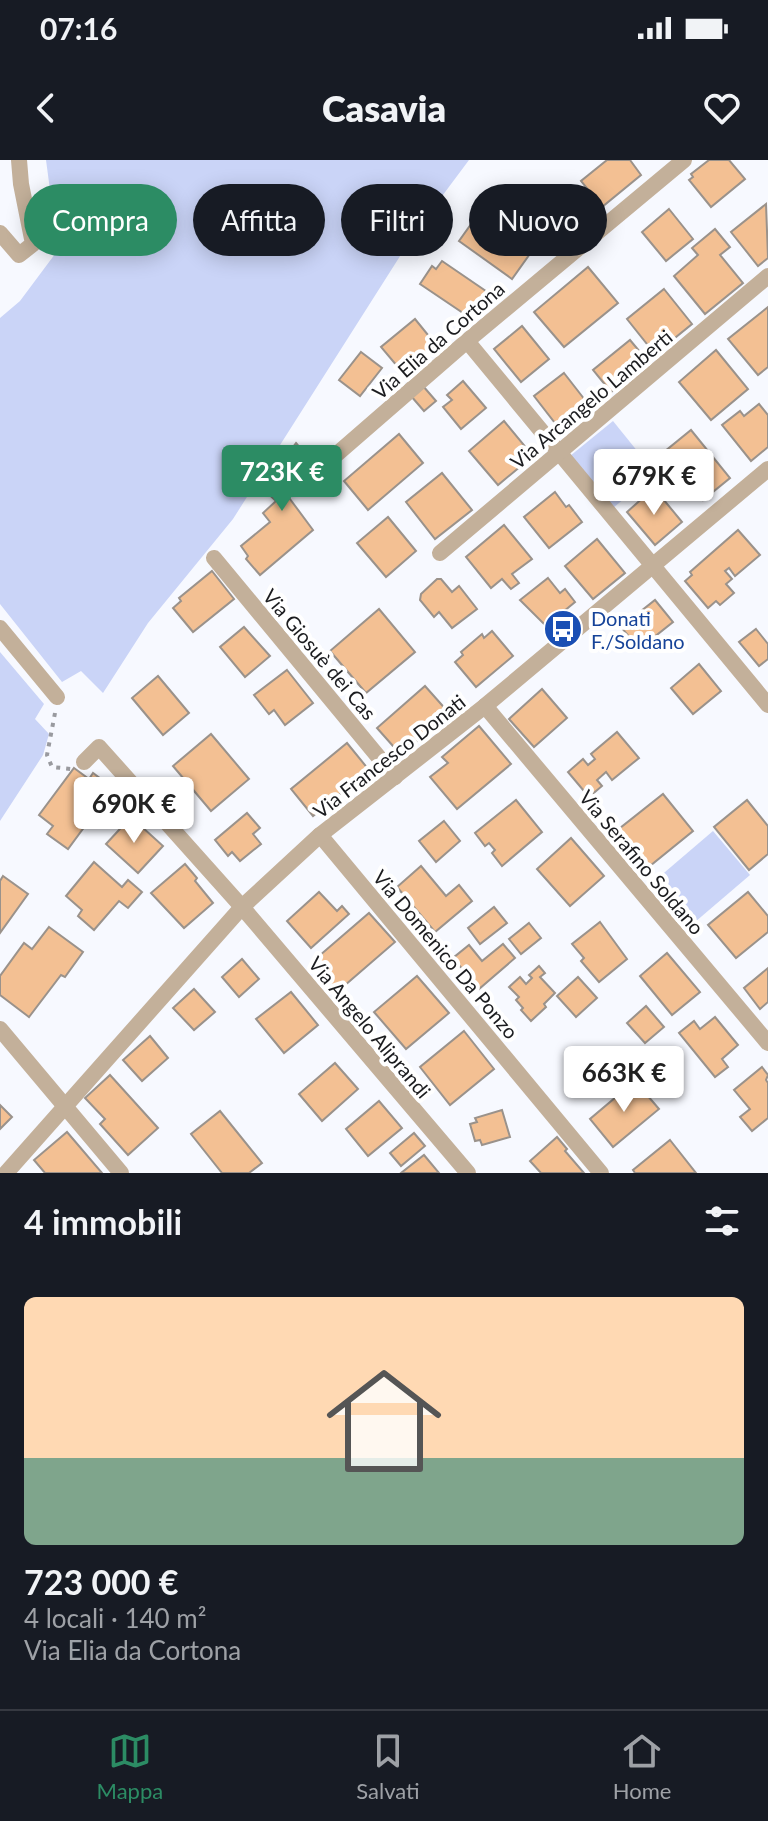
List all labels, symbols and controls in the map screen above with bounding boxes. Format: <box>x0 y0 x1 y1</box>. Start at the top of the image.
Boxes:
text: 07:16 <box>40 10 117 46</box>
icon: back <box>24 86 68 130</box>
text: Casavia <box>322 86 446 130</box>
icon: heart <box>700 86 744 130</box>
chip: Compra <box>24 184 177 256</box>
chip: Affitta <box>193 184 325 256</box>
chip: Filtri <box>341 184 453 256</box>
chip: Nuovo <box>469 184 607 256</box>
street label: Via Elia da Cortona <box>367 276 509 404</box>
street label: Via Arcangelo Lamberti <box>505 324 677 474</box>
pin: 723K € <box>217 445 347 513</box>
pin: 679K € <box>589 449 719 517</box>
text: 723K € <box>240 455 324 487</box>
text: 679K € <box>612 459 696 491</box>
street label: Via Giosuè dei Cas <box>258 584 382 724</box>
place label: Donati F./Soldano <box>591 606 685 653</box>
bus stop icon: Donati F./Soldano <box>542 608 584 650</box>
street label: Via Francesco Donati <box>308 689 470 823</box>
pin: 690K € <box>69 777 199 845</box>
street label: Via Serafino Soldano <box>575 785 709 939</box>
text: 690K € <box>92 787 176 819</box>
street label: Via Domenico Da Ponzo <box>368 865 524 1043</box>
street label: Via Angelo Aliprandi <box>304 951 436 1103</box>
pin: 663K € <box>559 1046 689 1114</box>
text: 663K € <box>582 1056 666 1088</box>
icon: filters <box>700 1199 744 1243</box>
text: 4 immobili <box>24 1201 182 1242</box>
icon: home <box>312 1349 456 1493</box>
text: 723 000 € <box>24 1561 179 1602</box>
text: 4 locali · 140 m² <box>24 1602 206 1634</box>
text: Via Elia da Cortona <box>24 1634 241 1666</box>
tab: Mappa <box>97 1729 163 1804</box>
tab: Salvati <box>356 1729 420 1804</box>
tab: Home <box>613 1729 671 1804</box>

